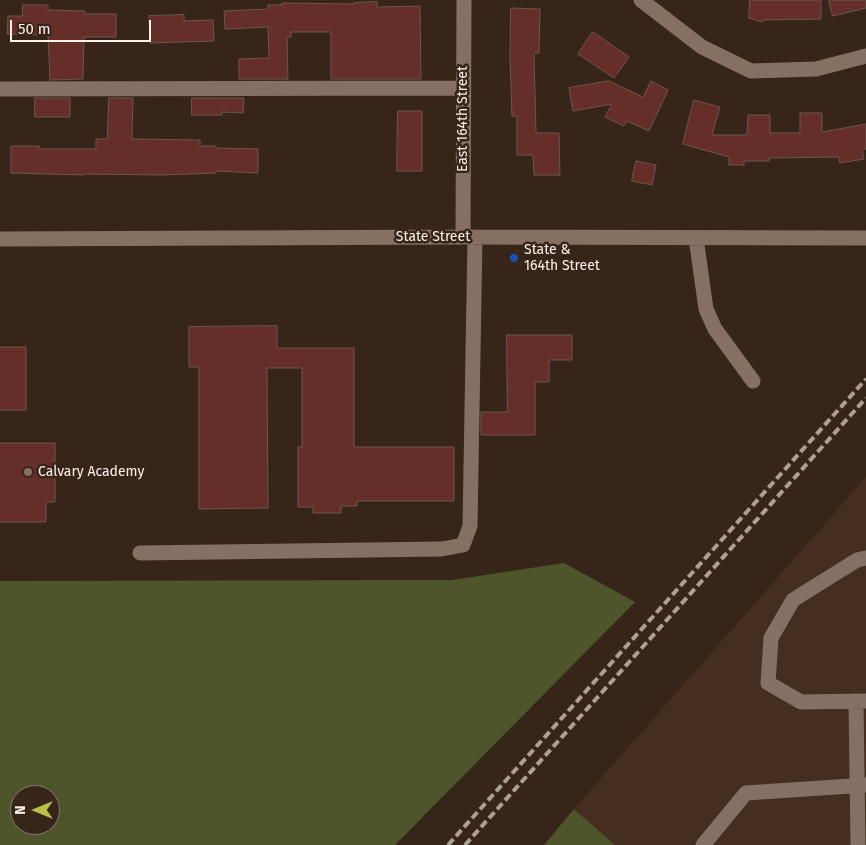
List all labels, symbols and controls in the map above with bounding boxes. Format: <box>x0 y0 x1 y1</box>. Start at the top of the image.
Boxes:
scale bar <box>12 10 154 42</box>
text: 50 m <box>18 20 51 38</box>
street label: East 164th Street <box>455 66 471 172</box>
street label: State Street <box>396 229 470 245</box>
place label: State & 164th Street <box>524 242 600 274</box>
marker: State & 164th Street <box>508 252 520 264</box>
place label: Calvary Academy <box>38 464 144 480</box>
marker: Calvary Academy <box>22 466 34 478</box>
north arrow <box>10 785 60 835</box>
text: N <box>12 805 29 815</box>

